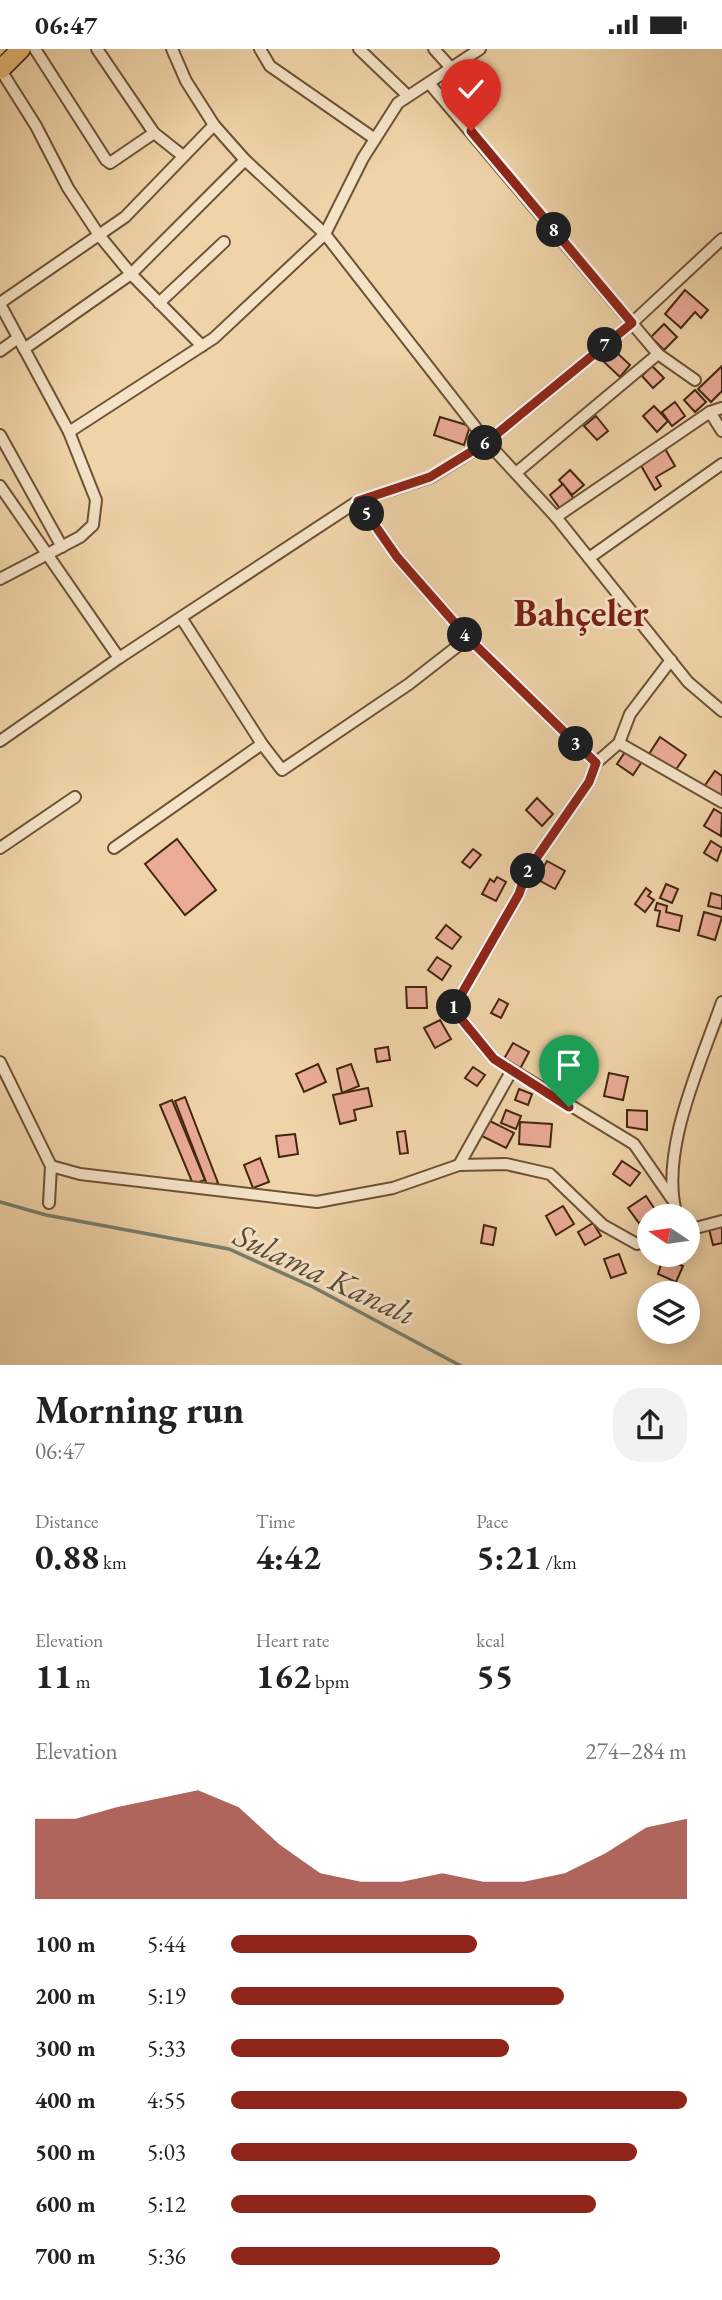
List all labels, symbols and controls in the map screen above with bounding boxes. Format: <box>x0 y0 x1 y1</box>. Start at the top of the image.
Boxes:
text: 06:47 <box>35 8 97 42</box>
pin <box>441 59 501 131</box>
icon: check <box>452 70 490 108</box>
pin: 8 <box>536 213 572 247</box>
text: 8 <box>548 217 559 242</box>
pin: 7 <box>588 327 622 363</box>
text: 7 <box>599 332 610 357</box>
pin: 6 <box>468 425 503 461</box>
text: 6 <box>479 430 490 455</box>
pin: 5 <box>350 497 384 531</box>
text: 5 <box>361 501 372 526</box>
district label: Bahçeler <box>514 588 649 637</box>
pin: 4 <box>448 617 482 653</box>
text: 4 <box>459 622 470 647</box>
pin: 3 <box>558 727 594 761</box>
text: 3 <box>570 731 581 756</box>
pin: 2 <box>510 853 546 889</box>
text: 2 <box>522 858 533 883</box>
pin: 1 <box>436 989 472 1025</box>
text: 1 <box>448 994 459 1019</box>
pin <box>539 1035 599 1107</box>
icon: arrive <box>550 1046 588 1084</box>
north arrow <box>637 1204 700 1267</box>
map controls <box>637 1204 700 1344</box>
water label: Sulama Kanalı <box>226 1213 423 1335</box>
button: layers <box>637 1281 700 1344</box>
text: Morning run <box>35 1385 244 1434</box>
button: share <box>613 1388 687 1462</box>
text: 06:47 <box>35 1436 85 1466</box>
text: Distance <box>35 1509 98 1534</box>
text: Time <box>256 1509 295 1534</box>
text: Pace <box>476 1509 508 1534</box>
text: 0.88 <box>35 1534 99 1579</box>
text: 4:42 <box>256 1534 321 1579</box>
text: 5:21 <box>476 1534 542 1579</box>
text: km <box>99 1550 127 1575</box>
text: /km <box>542 1550 577 1575</box>
text: Elevation <box>35 1628 103 1653</box>
text: Heart rate <box>256 1628 329 1653</box>
text: kcal <box>476 1628 505 1653</box>
text: 11 <box>35 1653 72 1698</box>
text: 162 <box>256 1653 311 1698</box>
text: 55 <box>476 1653 513 1698</box>
text: m <box>72 1669 91 1694</box>
text: bpm <box>311 1669 349 1694</box>
text: Elevation <box>35 1736 118 1766</box>
text: 274–284 m <box>586 1736 687 1766</box>
text: 100 m <box>35 1929 96 1959</box>
text: 5:44 <box>147 1929 186 1959</box>
text: 200 m <box>35 1981 96 2011</box>
text: 5:19 <box>147 1981 186 2011</box>
text: 300 m <box>35 2033 96 2063</box>
text: 5:33 <box>147 2033 186 2063</box>
text: 400 m <box>35 2085 96 2115</box>
text: 4:55 <box>147 2085 186 2115</box>
text: 500 m <box>35 2137 96 2167</box>
text: 5:03 <box>147 2137 186 2167</box>
text: 600 m <box>35 2189 96 2219</box>
text: 5:12 <box>147 2189 186 2219</box>
text: 700 m <box>35 2241 96 2271</box>
text: 5:36 <box>147 2241 186 2271</box>

